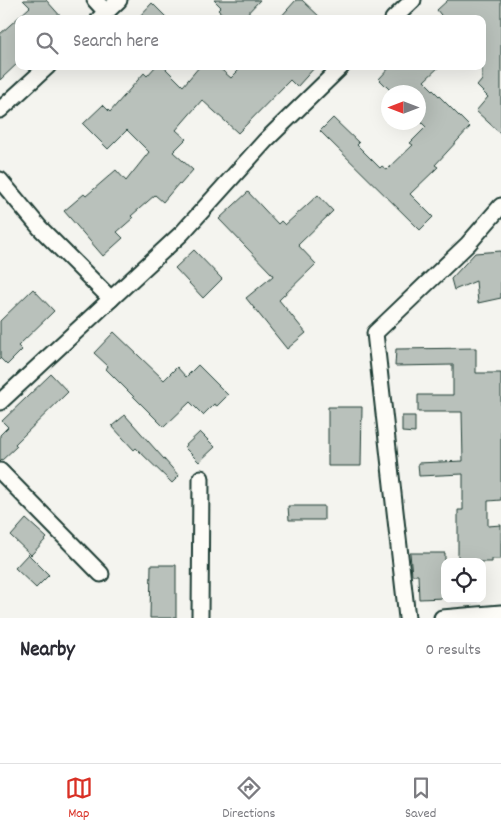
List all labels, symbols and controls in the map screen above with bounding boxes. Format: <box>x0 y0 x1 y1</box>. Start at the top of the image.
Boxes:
search box <box>15 15 486 70</box>
icon: search <box>33 29 61 57</box>
text: Search here <box>73 29 159 56</box>
north arrow <box>381 85 426 130</box>
map controls <box>441 558 486 603</box>
button: locate <box>441 558 486 603</box>
text: Nearby <box>20 636 75 666</box>
text: 0 results <box>426 639 481 662</box>
tab: Map <box>65 774 93 824</box>
tab: Directions <box>222 774 275 824</box>
tab: Saved <box>405 774 436 824</box>

